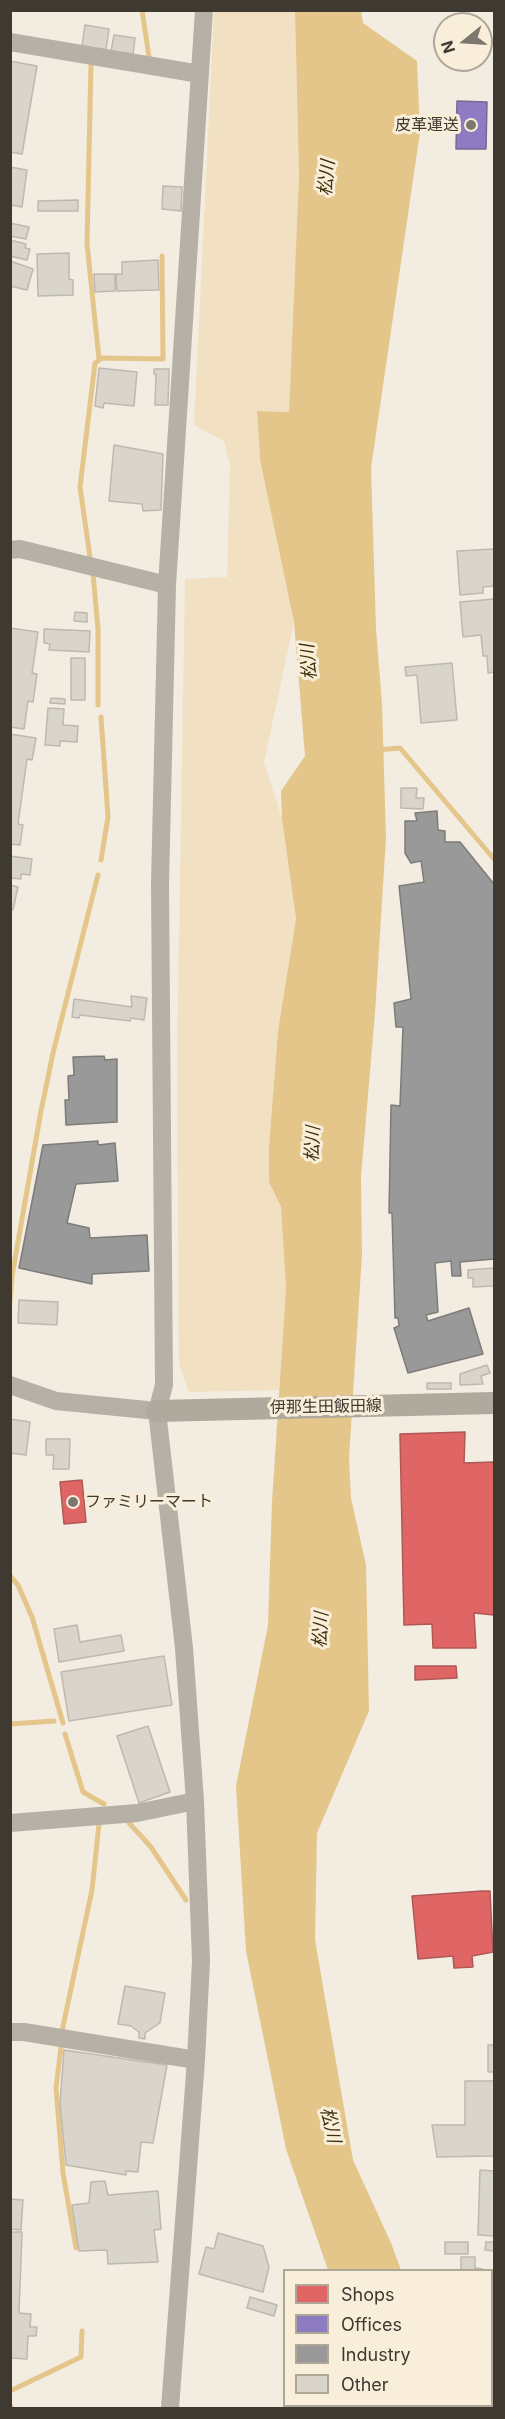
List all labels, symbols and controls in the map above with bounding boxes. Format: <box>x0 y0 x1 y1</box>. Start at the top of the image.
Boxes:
north arrow <box>433 12 493 72</box>
text: N <box>436 38 459 56</box>
place label: 皮革運送 <box>395 115 459 135</box>
marker: 皮革運送 <box>464 118 478 132</box>
water label: 松川 <box>315 159 339 197</box>
water label: 松川 <box>297 643 321 681</box>
water label: 松川 <box>302 1126 324 1162</box>
street label: 伊那生田飯田線 <box>270 1396 382 1418</box>
place label: ファミリーマート <box>85 1492 213 1512</box>
marker: ファミリーマート <box>66 1495 80 1509</box>
water label: 松川 <box>309 1611 333 1649</box>
water label: 松川 <box>315 2105 345 2145</box>
legend <box>283 2269 493 2407</box>
text: Shops <box>341 2284 395 2305</box>
text: Offices <box>341 2314 402 2335</box>
text: Industry <box>341 2344 411 2365</box>
text: Other <box>341 2374 389 2395</box>

